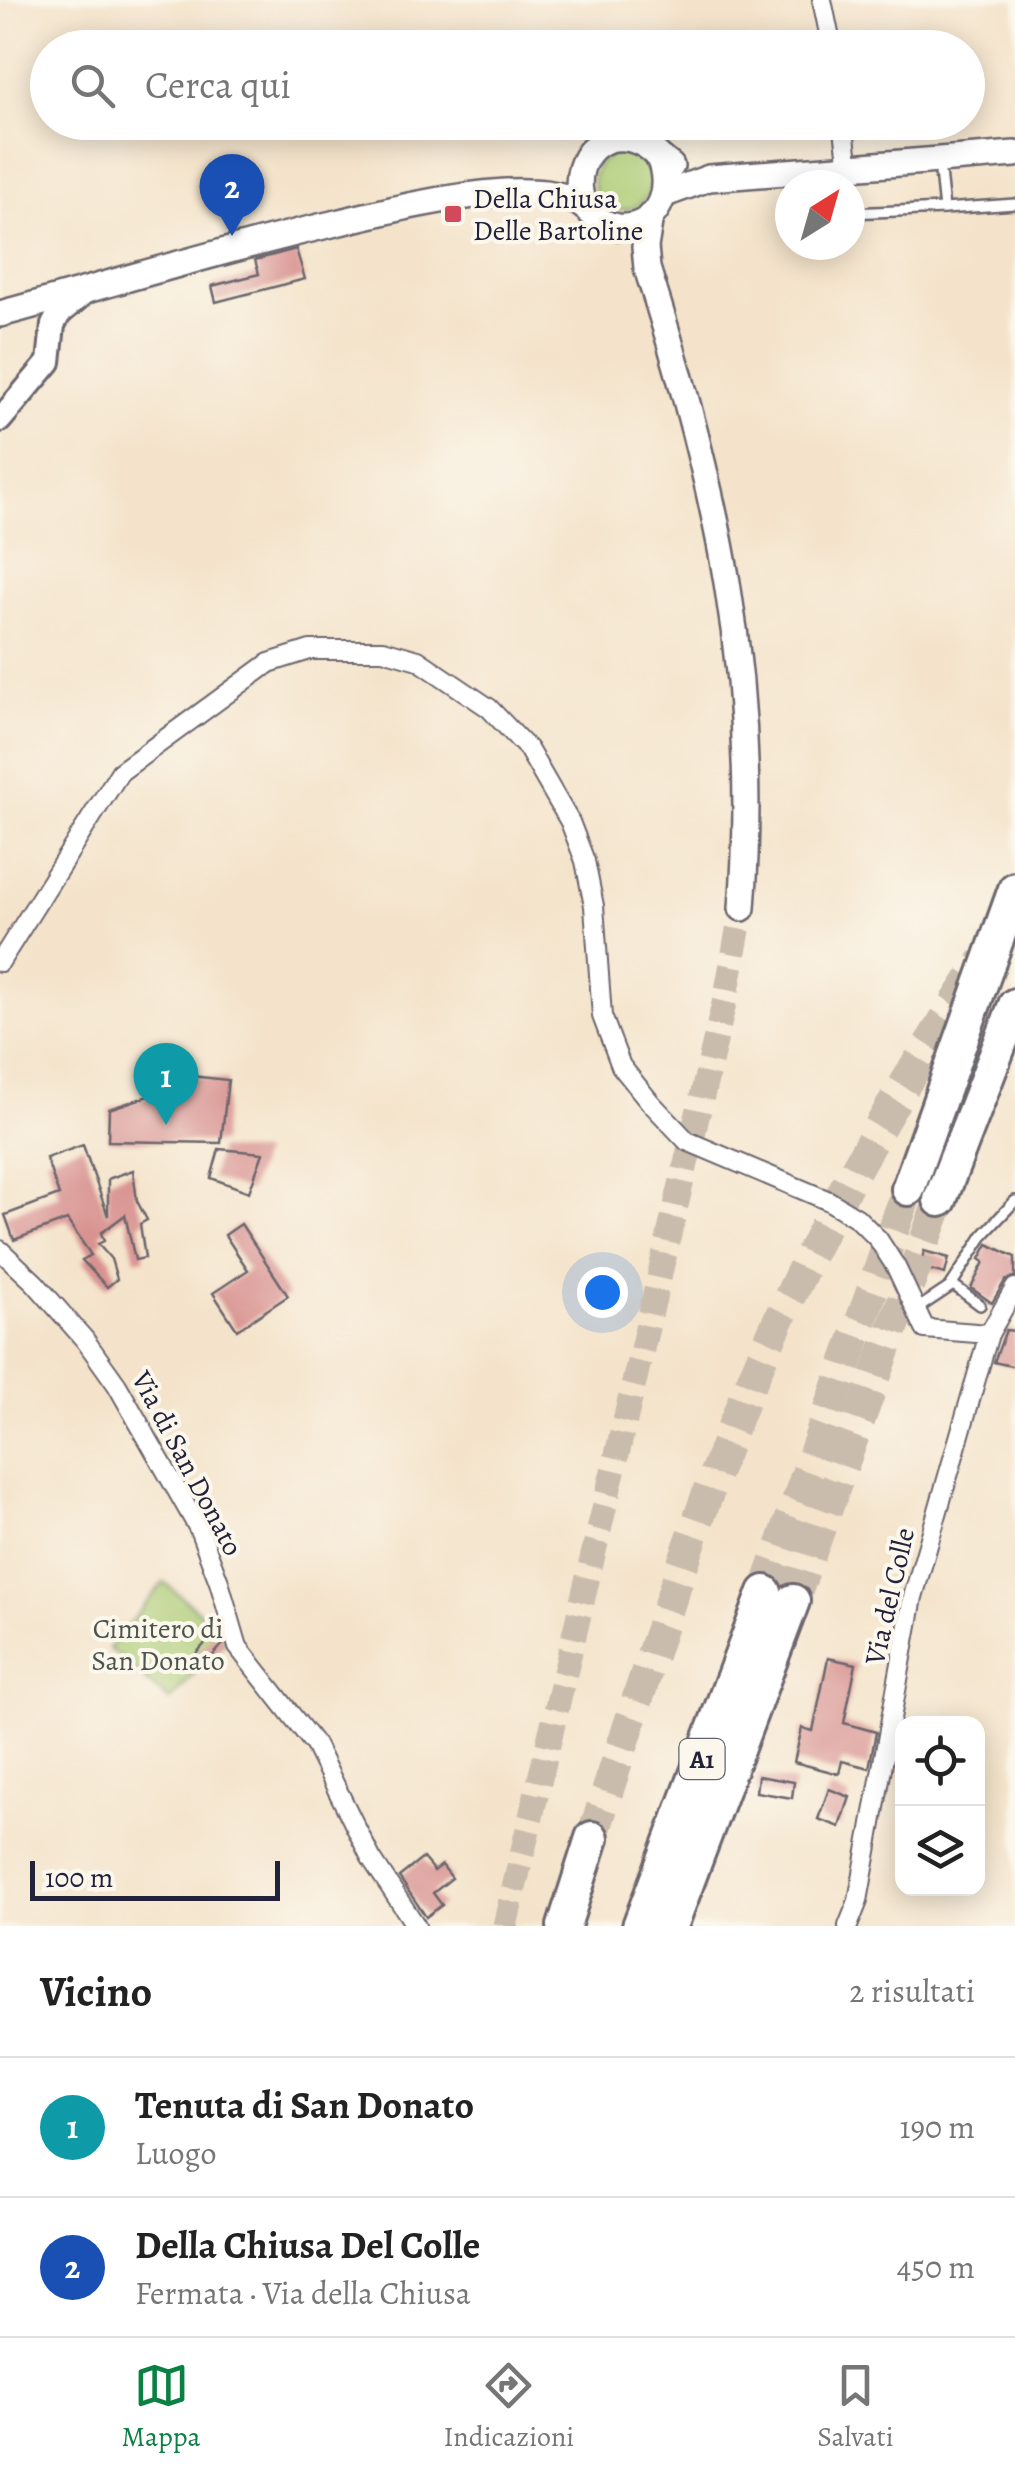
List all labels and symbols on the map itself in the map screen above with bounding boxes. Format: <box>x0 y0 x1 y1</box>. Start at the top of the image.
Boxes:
pin: 2 <box>200 154 264 236</box>
north arrow <box>775 170 865 260</box>
place label: Della Chiusa Delle Bartoline <box>473 180 643 250</box>
marker: Della Chiusa Delle Bartoline <box>442 203 464 225</box>
pin: 1 <box>134 1042 198 1125</box>
your location <box>577 1267 628 1318</box>
street label: Via di San Donato <box>122 1363 252 1563</box>
street label: Via del Colle <box>856 1524 924 1669</box>
park label: Cimitero di San Donato <box>91 1610 225 1680</box>
road number: A1 <box>680 1739 724 1779</box>
scale bar <box>30 1856 280 1900</box>

